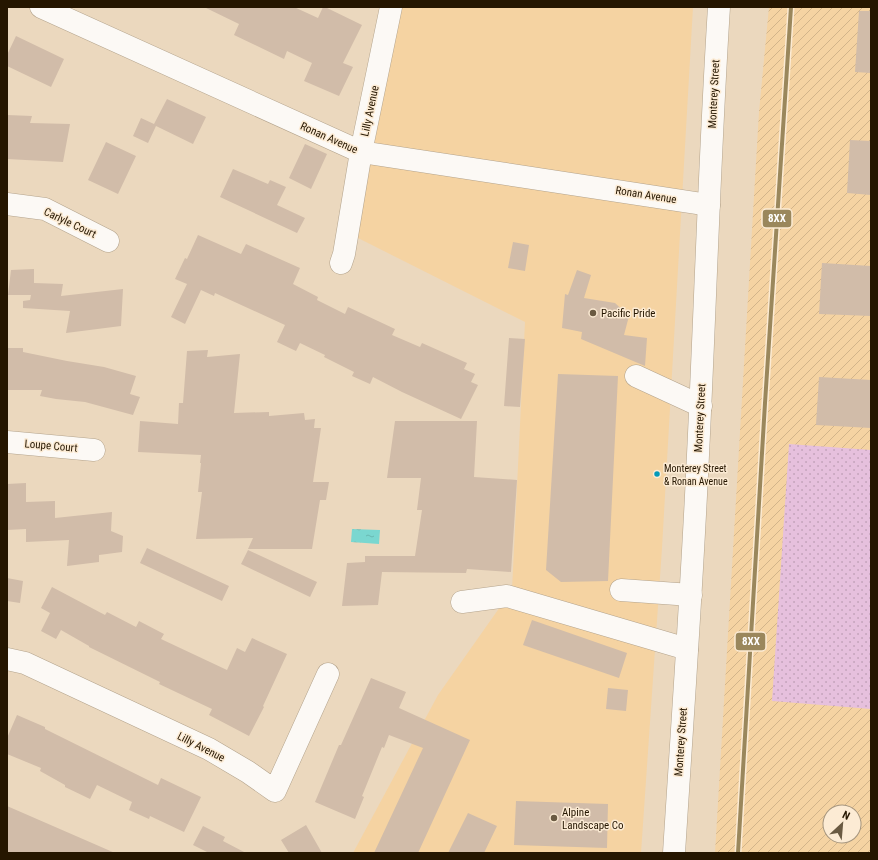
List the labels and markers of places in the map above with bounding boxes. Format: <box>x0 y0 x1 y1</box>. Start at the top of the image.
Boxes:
place label: Pacific Pride <box>601 307 656 320</box>
marker: Pacific Pride <box>588 308 598 318</box>
place label: Monterey Street & Ronan Avenue <box>664 463 728 487</box>
marker: Monterey Street & Ronan Avenue <box>652 469 662 479</box>
place label: Alpine Landscape Co <box>562 806 624 832</box>
marker: Alpine Landscape Co <box>549 813 559 823</box>

